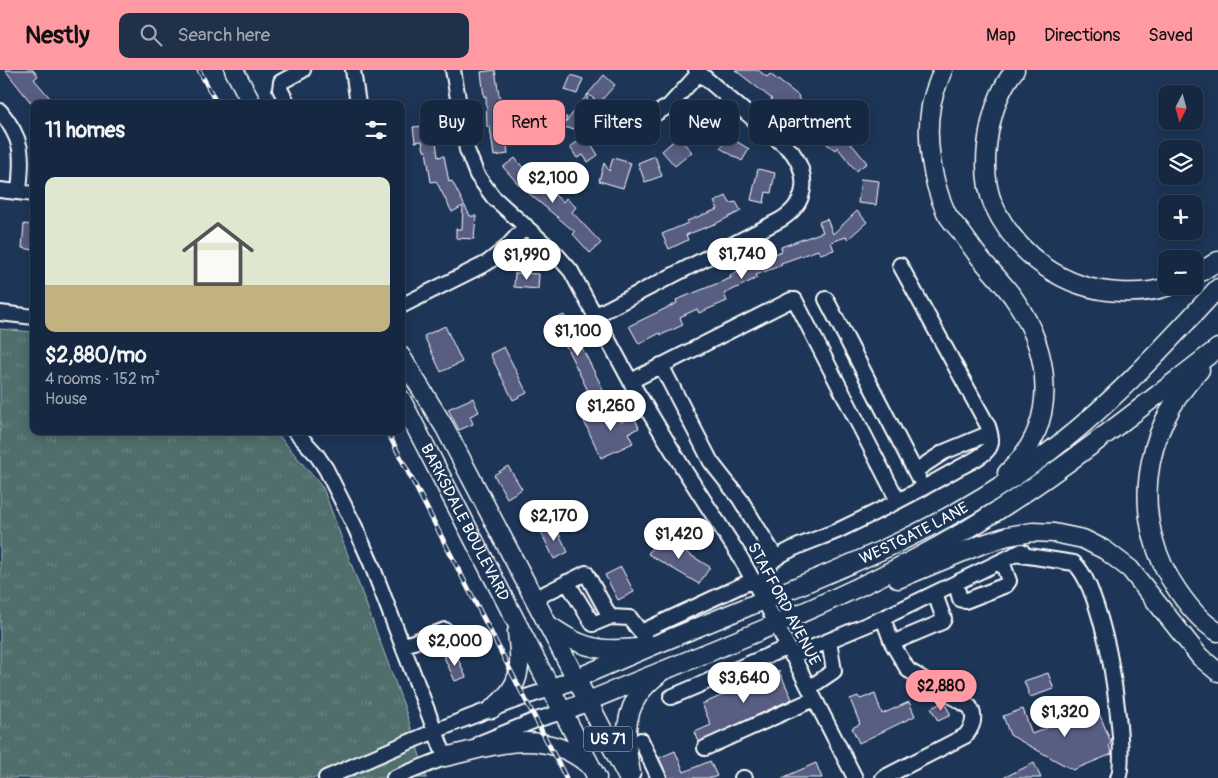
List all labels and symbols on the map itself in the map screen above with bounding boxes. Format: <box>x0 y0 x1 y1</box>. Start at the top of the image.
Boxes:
north arrow <box>1158 85 1202 130</box>
pin: $2,100 <box>512 162 594 204</box>
pin: $1,990 <box>486 238 568 281</box>
pin: $1,740 <box>701 238 783 280</box>
pin: $1,100 <box>537 314 619 357</box>
pin: $1,260 <box>570 390 652 432</box>
street label: BARKSDALE BOULEVARD <box>416 440 514 604</box>
street label: WESTGATE LANE <box>856 498 972 569</box>
pin: $2,170 <box>513 500 595 542</box>
pin: $1,420 <box>638 518 720 560</box>
street label: STAFFORD AVENUE <box>743 539 825 669</box>
pin: $2,000 <box>414 624 496 667</box>
pin: $3,640 <box>703 662 785 704</box>
pin: $2,880 <box>900 670 982 712</box>
pin: $1,320 <box>1024 696 1106 738</box>
road number: US 71 <box>584 726 632 752</box>

